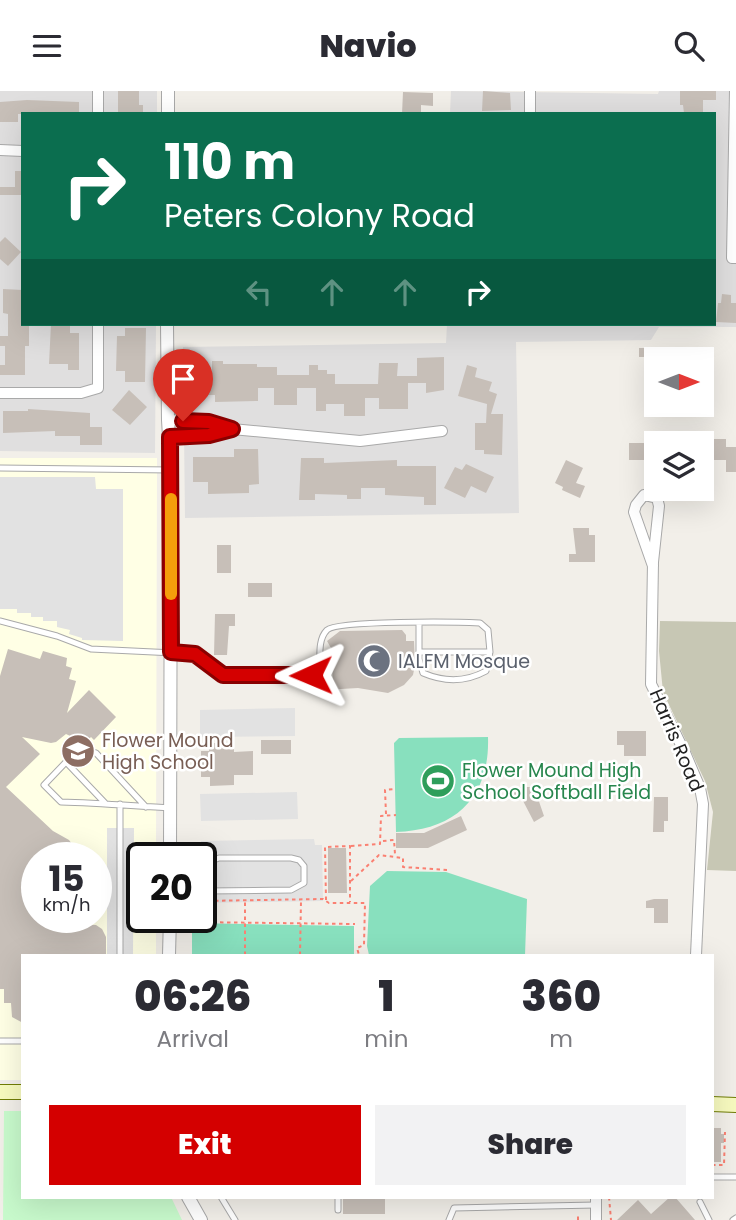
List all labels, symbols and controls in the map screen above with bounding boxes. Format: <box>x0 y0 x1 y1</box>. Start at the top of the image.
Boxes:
text: Navio <box>319 23 417 68</box>
icon: menu <box>28 27 66 65</box>
icon: search <box>670 27 708 65</box>
text: 110 m <box>164 128 295 196</box>
icon: right <box>49 140 140 231</box>
text: Peters Colony Road <box>164 193 475 238</box>
icon: left <box>240 273 278 311</box>
icon: ahead <box>313 273 351 311</box>
icon: ahead <box>386 273 424 311</box>
icon: right <box>459 273 497 311</box>
north arrow <box>644 347 714 417</box>
map controls <box>644 347 714 501</box>
pin <box>153 349 213 421</box>
icon: arrive <box>164 360 202 398</box>
button: layers <box>644 431 714 501</box>
position arrow <box>274 638 348 712</box>
mosque icon: IALFM Mosque <box>355 642 393 680</box>
place label: IALFM Mosque <box>398 648 530 675</box>
street label: Harris Road <box>643 685 710 796</box>
place label: Flower Mound High School <box>102 727 234 776</box>
school or university icon: Flower Mound High School <box>59 732 97 770</box>
place label: Flower Mound High School Softball Field <box>462 757 651 806</box>
sports icon: Flower Mound High School Softball Field <box>419 762 457 800</box>
speed limit sign: 20 <box>126 842 217 933</box>
text: 15 <box>49 854 84 903</box>
text: km/h <box>43 892 90 917</box>
text: 06:26 <box>134 967 251 1026</box>
text: 1 <box>378 967 394 1026</box>
text: 360 <box>521 967 601 1026</box>
text: Arrival <box>156 1023 229 1055</box>
text: min <box>364 1023 408 1055</box>
text: m <box>549 1023 573 1055</box>
button: Exit <box>49 1105 361 1185</box>
button: Share <box>375 1105 686 1185</box>

